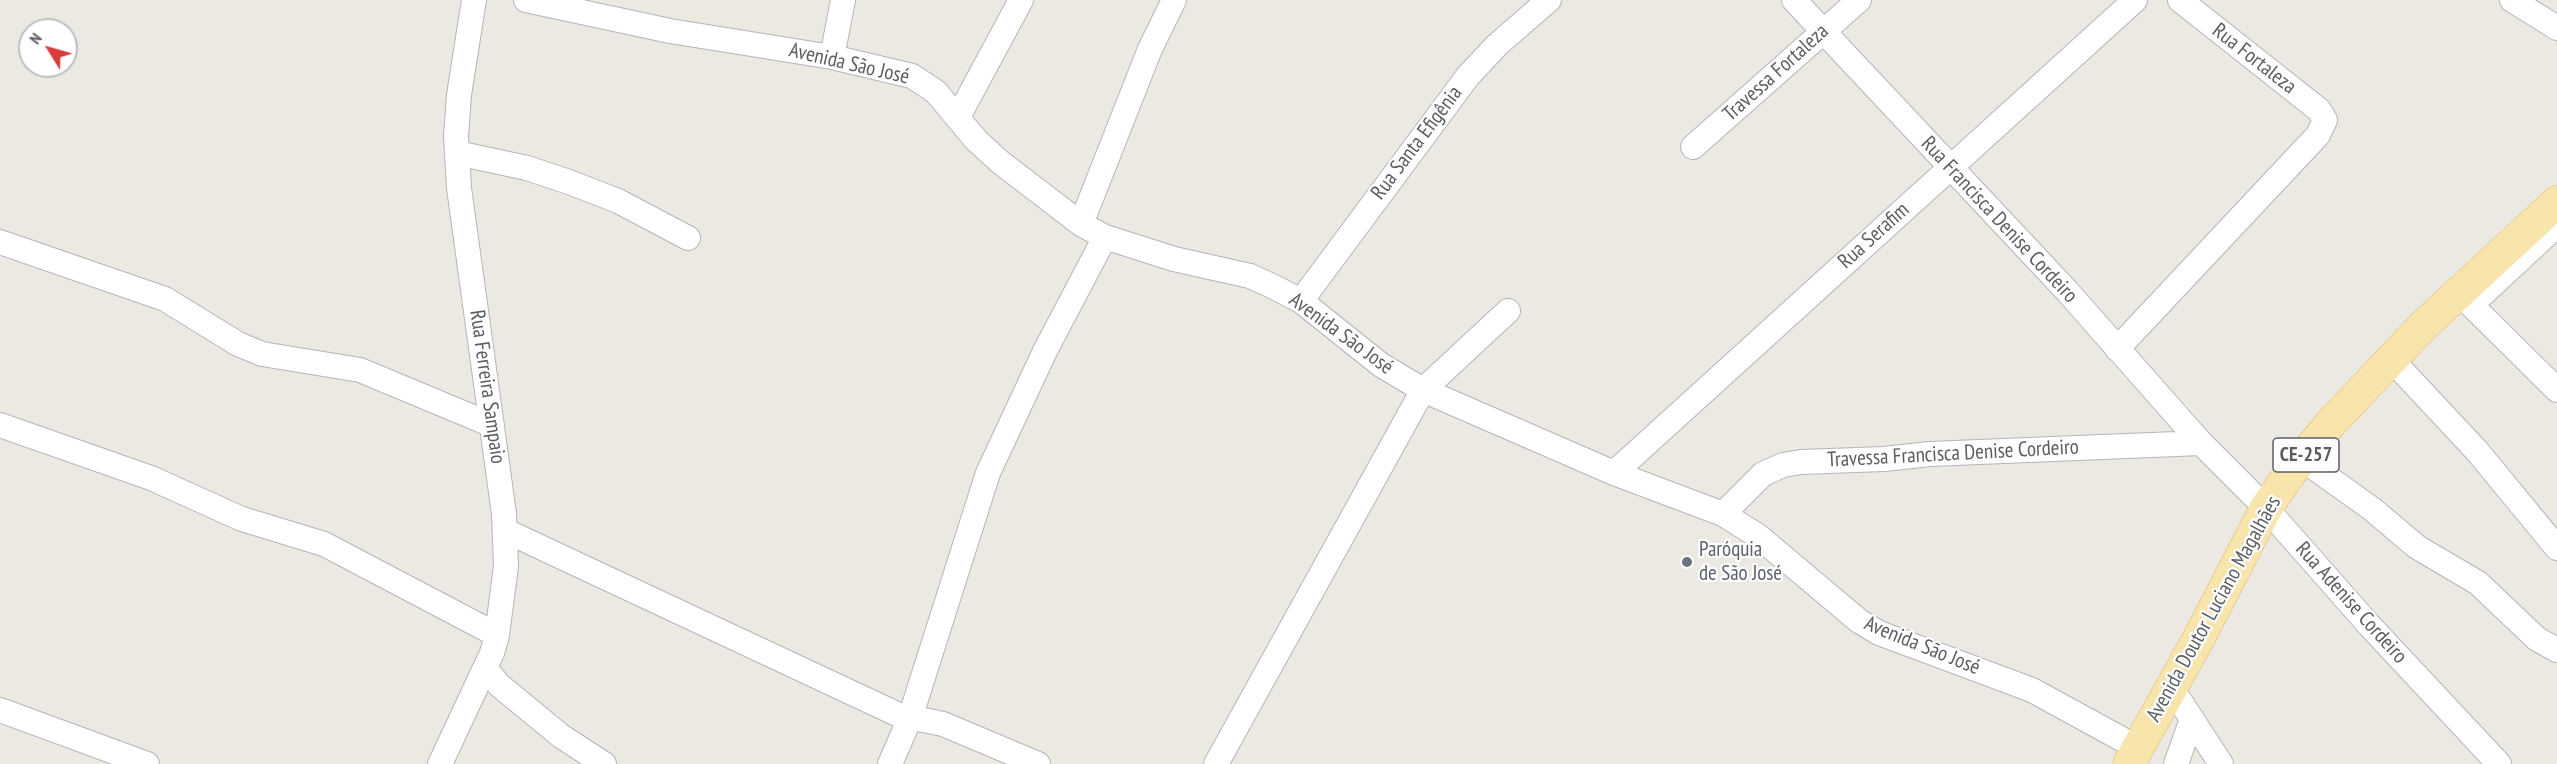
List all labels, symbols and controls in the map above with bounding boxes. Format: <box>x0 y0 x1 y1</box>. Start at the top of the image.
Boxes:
north arrow <box>18 18 78 78</box>
street label: Rua Fortaleza <box>2207 18 2301 100</box>
street label: Travessa Fortaleza <box>1718 19 1834 127</box>
text: N <box>25 29 46 48</box>
street label: Avenida São José <box>786 38 912 90</box>
street label: Rua Santa Efigênia <box>1366 81 1468 205</box>
street label: Rua Francisca Denise Cordeiro <box>1915 132 2083 308</box>
street label: Rua Serafim <box>1833 198 1915 274</box>
street label: Avenida São José <box>1284 288 1398 380</box>
street label: Rua Ferreira Sampaio <box>464 309 510 465</box>
street label: Travessa Francisca Denise Cordeiro <box>1827 435 2079 473</box>
road number: CE-257 <box>2273 438 2339 472</box>
street label: Avenida Doutor Luciano Magalhães <box>2141 492 2287 726</box>
place label: Paróquia de São José <box>1699 537 1782 587</box>
street label: Rua Adenise Cordeiro <box>2290 537 2412 669</box>
marker: Paróquia de São José <box>1680 555 1694 569</box>
street label: Avenida São José <box>1860 611 1984 681</box>

